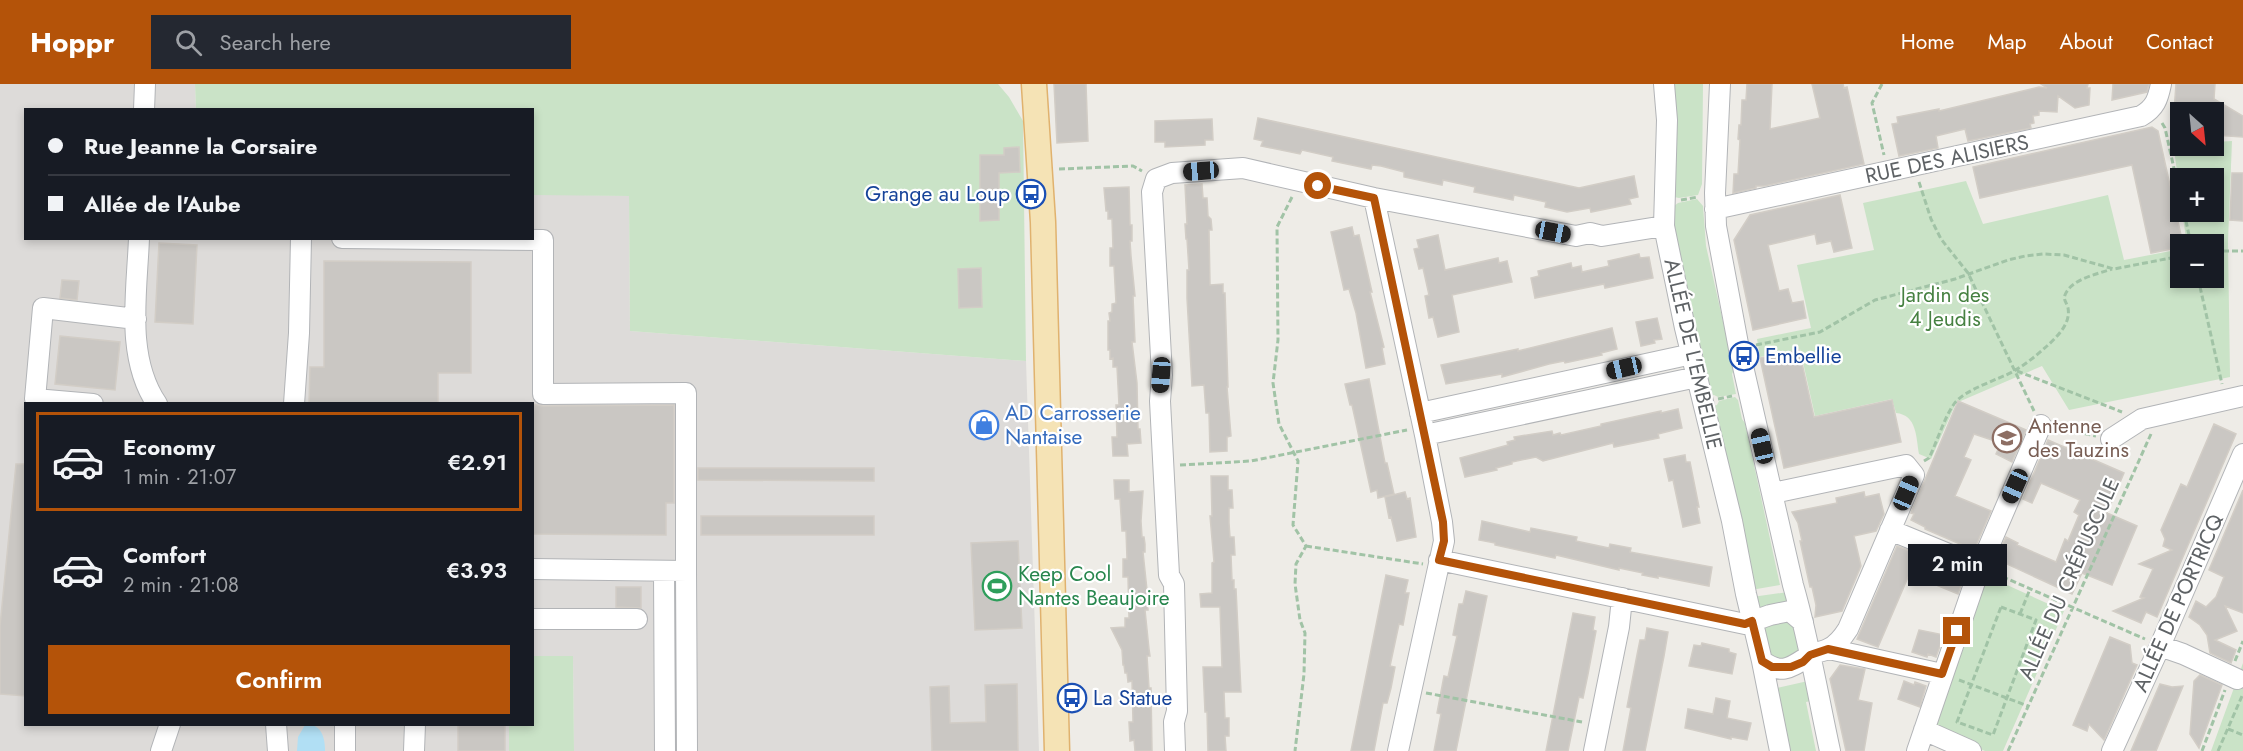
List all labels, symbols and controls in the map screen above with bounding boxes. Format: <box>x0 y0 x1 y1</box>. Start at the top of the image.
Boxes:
search box <box>151 15 571 69</box>
text: Hoppr <box>30 22 115 63</box>
icon: search <box>172 26 205 59</box>
text: Search here <box>220 26 331 58</box>
text: Home <box>1901 27 1954 57</box>
text: Map <box>1987 27 2027 57</box>
text: About <box>2060 27 2113 57</box>
text: Contact <box>2146 27 2213 57</box>
north arrow <box>2170 102 2224 156</box>
map controls <box>2170 102 2224 288</box>
street label: RUE DES ALISIERS <box>1863 127 2031 191</box>
text: Rue Jeanne la Corsaire <box>84 130 317 162</box>
car <box>1182 161 1220 181</box>
button: + <box>2170 168 2224 222</box>
route start <box>1304 172 1331 199</box>
bus stop icon: Grange au Loup <box>1015 178 1047 210</box>
place label: Grange au Loup <box>865 179 1010 209</box>
text: Allée de l'Aube <box>84 188 241 220</box>
car <box>1534 220 1572 244</box>
button: − <box>2170 234 2224 288</box>
street label: ALLÉE DE L'EMBELLIE <box>1656 255 1730 453</box>
park label: Jardin des 4 Jeudis <box>1898 280 1989 334</box>
bus stop icon: Embellie <box>1728 340 1760 372</box>
place label: Embellie <box>1765 341 1842 371</box>
car <box>1604 355 1644 381</box>
car <box>1151 356 1171 394</box>
place label: AD Carrosserie Nantaise <box>1005 398 1141 452</box>
shop icon: AD Carrosserie Nantaise <box>968 409 1000 441</box>
place label: Antenne des Tauzins <box>2028 411 2129 465</box>
school or university icon: Antenne des Tauzins <box>1991 422 2023 454</box>
car <box>1749 426 1775 466</box>
text: Economy <box>123 431 215 463</box>
icon: car <box>51 435 105 489</box>
text: €2.91 <box>447 446 507 478</box>
text: 1 min · 21:07 <box>123 463 236 492</box>
car <box>1999 466 2031 506</box>
car <box>1891 473 1921 513</box>
street label: ALLÉE DU CRÉPUSCULE <box>2011 473 2127 685</box>
street label: ALLÉE DE PORTRICQ <box>2125 509 2231 697</box>
text: Comfort <box>123 539 206 571</box>
icon: car <box>51 543 105 597</box>
callout: 2 min <box>1908 544 2006 586</box>
text: 2 min <box>1932 550 1983 579</box>
text: €3.93 <box>446 554 507 586</box>
place label: Keep Cool Nantes Beaujoire <box>1018 559 1170 613</box>
sports icon: Keep Cool Nantes Beaujoire <box>981 570 1013 602</box>
text: 2 min · 21:08 <box>123 571 239 600</box>
route end <box>1943 617 1970 644</box>
button: Confirm <box>48 645 510 714</box>
bus stop icon: La Statue <box>1056 682 1088 714</box>
place label: La Statue <box>1093 683 1173 713</box>

